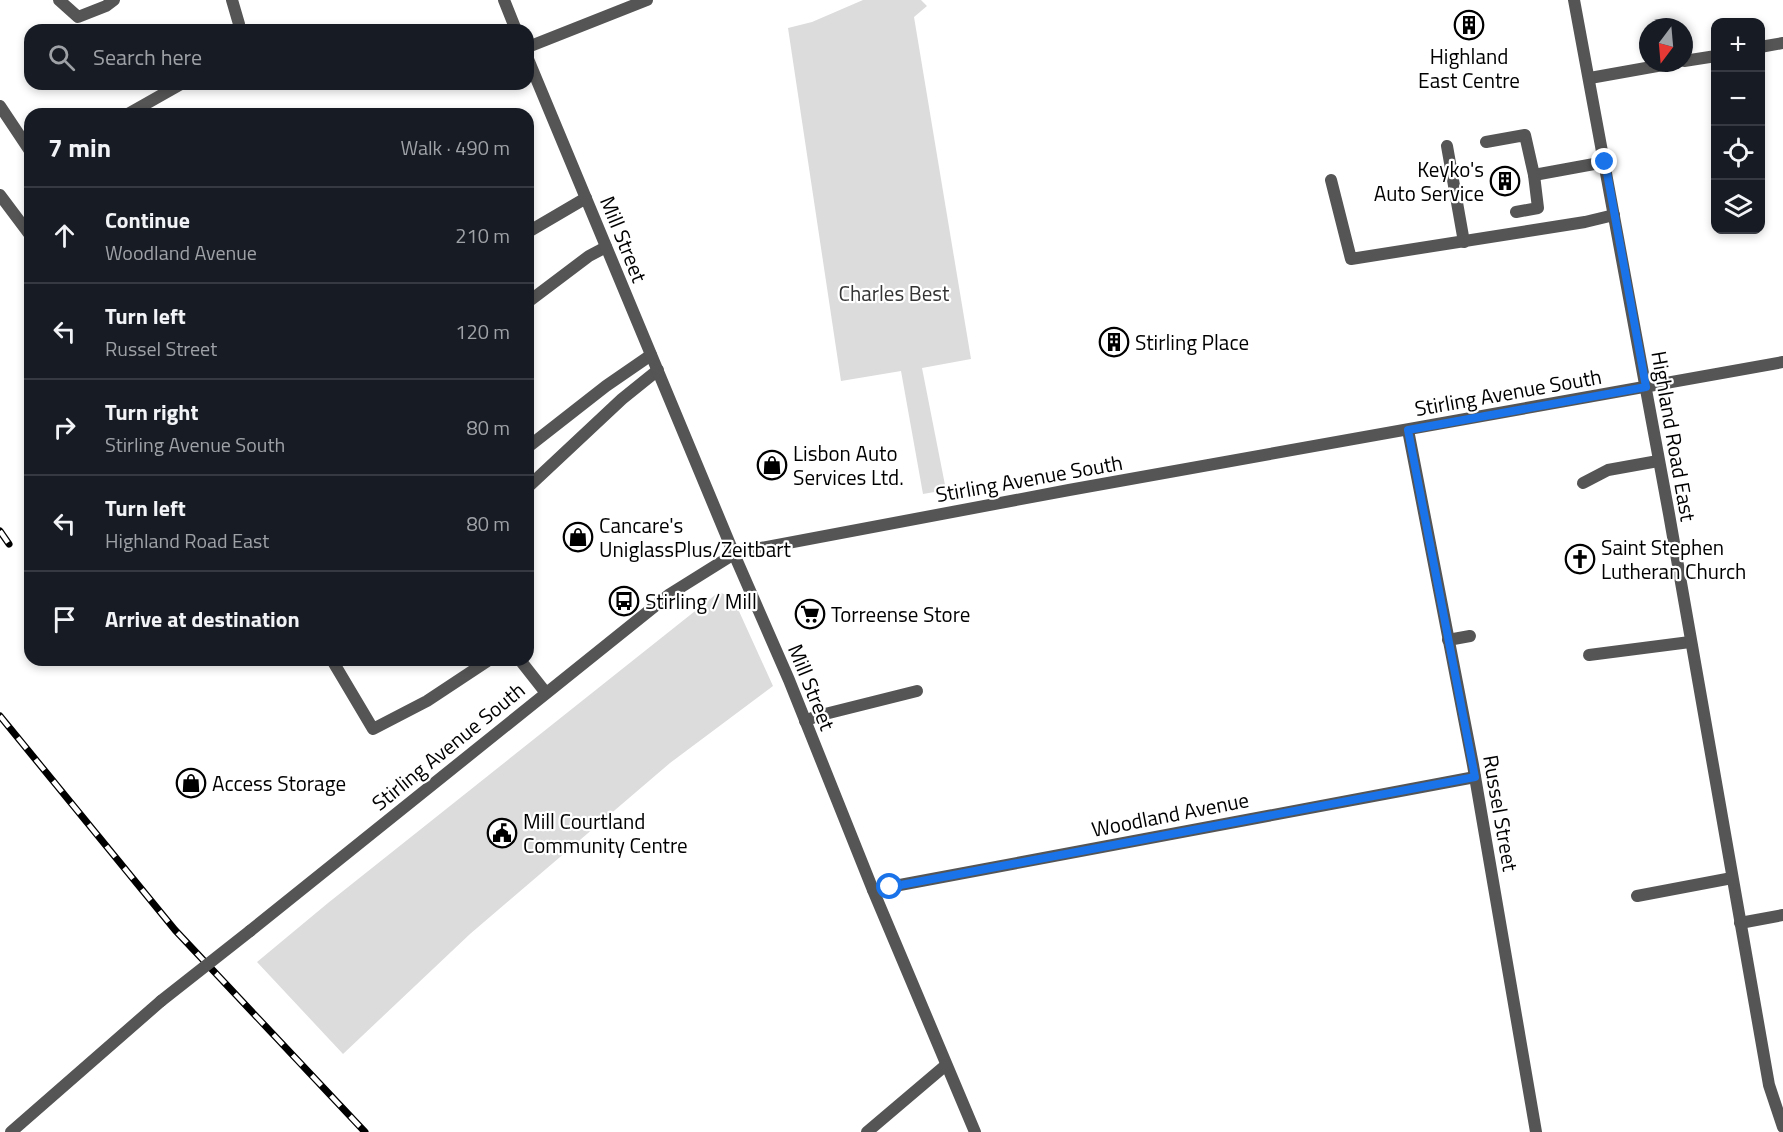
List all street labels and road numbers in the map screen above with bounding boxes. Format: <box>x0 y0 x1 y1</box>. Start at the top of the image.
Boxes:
street label: Mill Street <box>592 191 656 288</box>
street label: Highland Road East <box>1643 348 1705 524</box>
street label: Stirling Avenue South <box>1412 360 1604 424</box>
street label: Stirling Avenue South <box>933 446 1125 510</box>
street label: Mill Street <box>780 639 844 736</box>
street label: Stirling Avenue South <box>364 674 532 818</box>
street label: Russel Street <box>1475 752 1527 874</box>
street label: Woodland Avenue <box>1089 783 1251 845</box>

